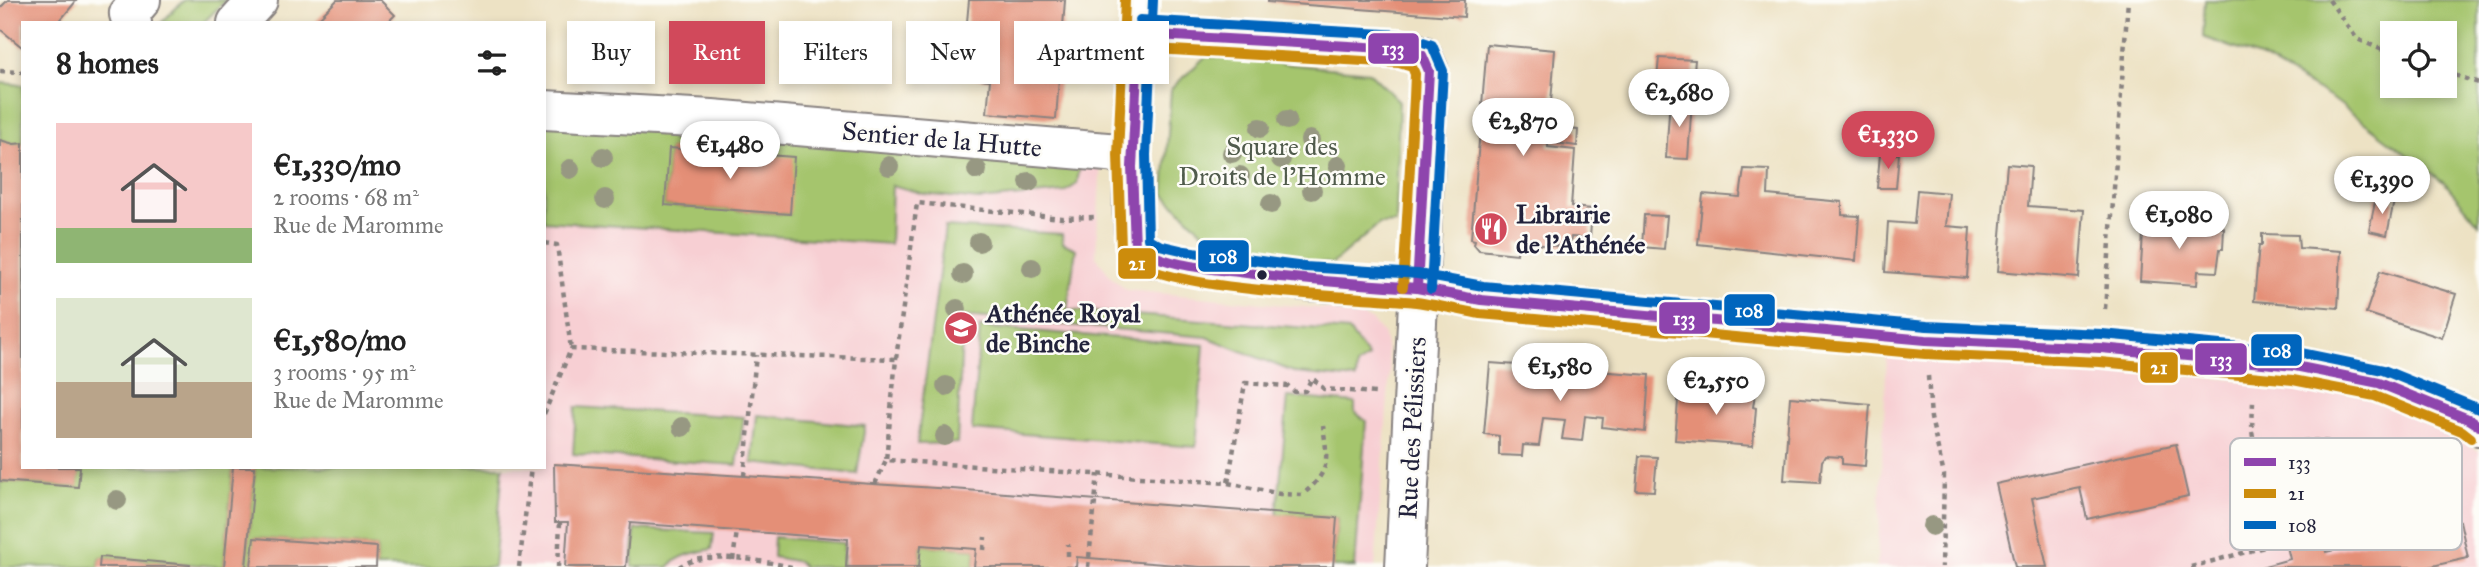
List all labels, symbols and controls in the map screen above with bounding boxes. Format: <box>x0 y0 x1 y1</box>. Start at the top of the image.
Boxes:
chip: Buy <box>567 21 655 84</box>
chip: Rent <box>669 21 765 84</box>
chip: Filters <box>779 21 892 84</box>
chip: New <box>906 21 1000 84</box>
chip: Apartment <box>1014 21 1169 84</box>
map controls <box>2380 21 2457 98</box>
button: locate <box>2380 21 2457 98</box>
line badge: 133 <box>1367 32 1420 65</box>
text: 133 <box>1382 37 1404 61</box>
icon: filters <box>473 44 511 82</box>
text: 8 homes <box>56 45 159 81</box>
pin: €2,680 <box>1622 69 1736 129</box>
text: €2,680 <box>1644 78 1714 106</box>
pin: €2,870 <box>1466 99 1580 158</box>
text: €2,870 <box>1488 107 1558 135</box>
pin: €1,330 <box>1831 111 1945 171</box>
street label: Sentier de la Hutte <box>841 114 1043 164</box>
text: €1,330 <box>1858 120 1918 148</box>
pin: €1,480 <box>673 122 787 181</box>
text: €1,480 <box>696 130 764 158</box>
park label: Square des Droits de l'Homme <box>1178 130 1386 192</box>
text: €1,330/mo <box>273 147 401 183</box>
icon: home <box>112 151 196 235</box>
pin: €1,390 <box>2325 156 2439 216</box>
text: €1,390 <box>2350 165 2414 193</box>
text: 2 rooms · 68 m² <box>273 183 419 211</box>
pin: €1,080 <box>2122 191 2236 251</box>
place label: Librairie de l'Athénée <box>1516 198 1645 260</box>
text: €1,080 <box>2145 200 2213 228</box>
restaurant icon: Librairie de l'Athénée <box>1472 210 1510 248</box>
text: Rue de Maromme <box>273 211 444 239</box>
line badge: 108 <box>1197 239 1250 273</box>
text: 108 <box>1209 245 1237 268</box>
line badge: 21 <box>1117 247 1157 280</box>
text: 21 <box>1129 252 1146 275</box>
unlabelled marker <box>1255 268 1269 282</box>
line badge: 108 <box>1723 293 1776 327</box>
place label: Athénée Royal de Binche <box>984 297 1141 359</box>
text: 108 <box>1735 299 1763 322</box>
line badge: 133 <box>1658 301 1711 335</box>
text: 133 <box>1673 307 1695 331</box>
school or university icon: Athénée Royal de Binche <box>942 309 980 347</box>
text: €1,580/mo <box>273 322 406 358</box>
icon: home <box>112 326 196 410</box>
line badge: 108 <box>2250 333 2303 367</box>
street label: Rue des Pélissiers <box>1391 336 1433 520</box>
text: 108 <box>2263 339 2291 362</box>
line badge: 133 <box>2194 342 2248 376</box>
pin: €1,580 <box>1503 344 1617 403</box>
text: 133 <box>2210 348 2232 372</box>
line badge: 21 <box>2139 351 2179 384</box>
text: €1,580 <box>1528 352 1592 380</box>
text: 21 <box>2151 356 2168 379</box>
text: 3 rooms · 95 m² <box>273 358 416 386</box>
pin: €2,550 <box>1659 358 1773 417</box>
text: €2,550 <box>1683 366 1749 394</box>
text: Rue de Maromme <box>273 386 444 414</box>
legend <box>2230 438 2462 550</box>
text: 133 <box>2288 451 2311 474</box>
text: 21 <box>2288 482 2305 505</box>
text: 108 <box>2288 514 2317 537</box>

